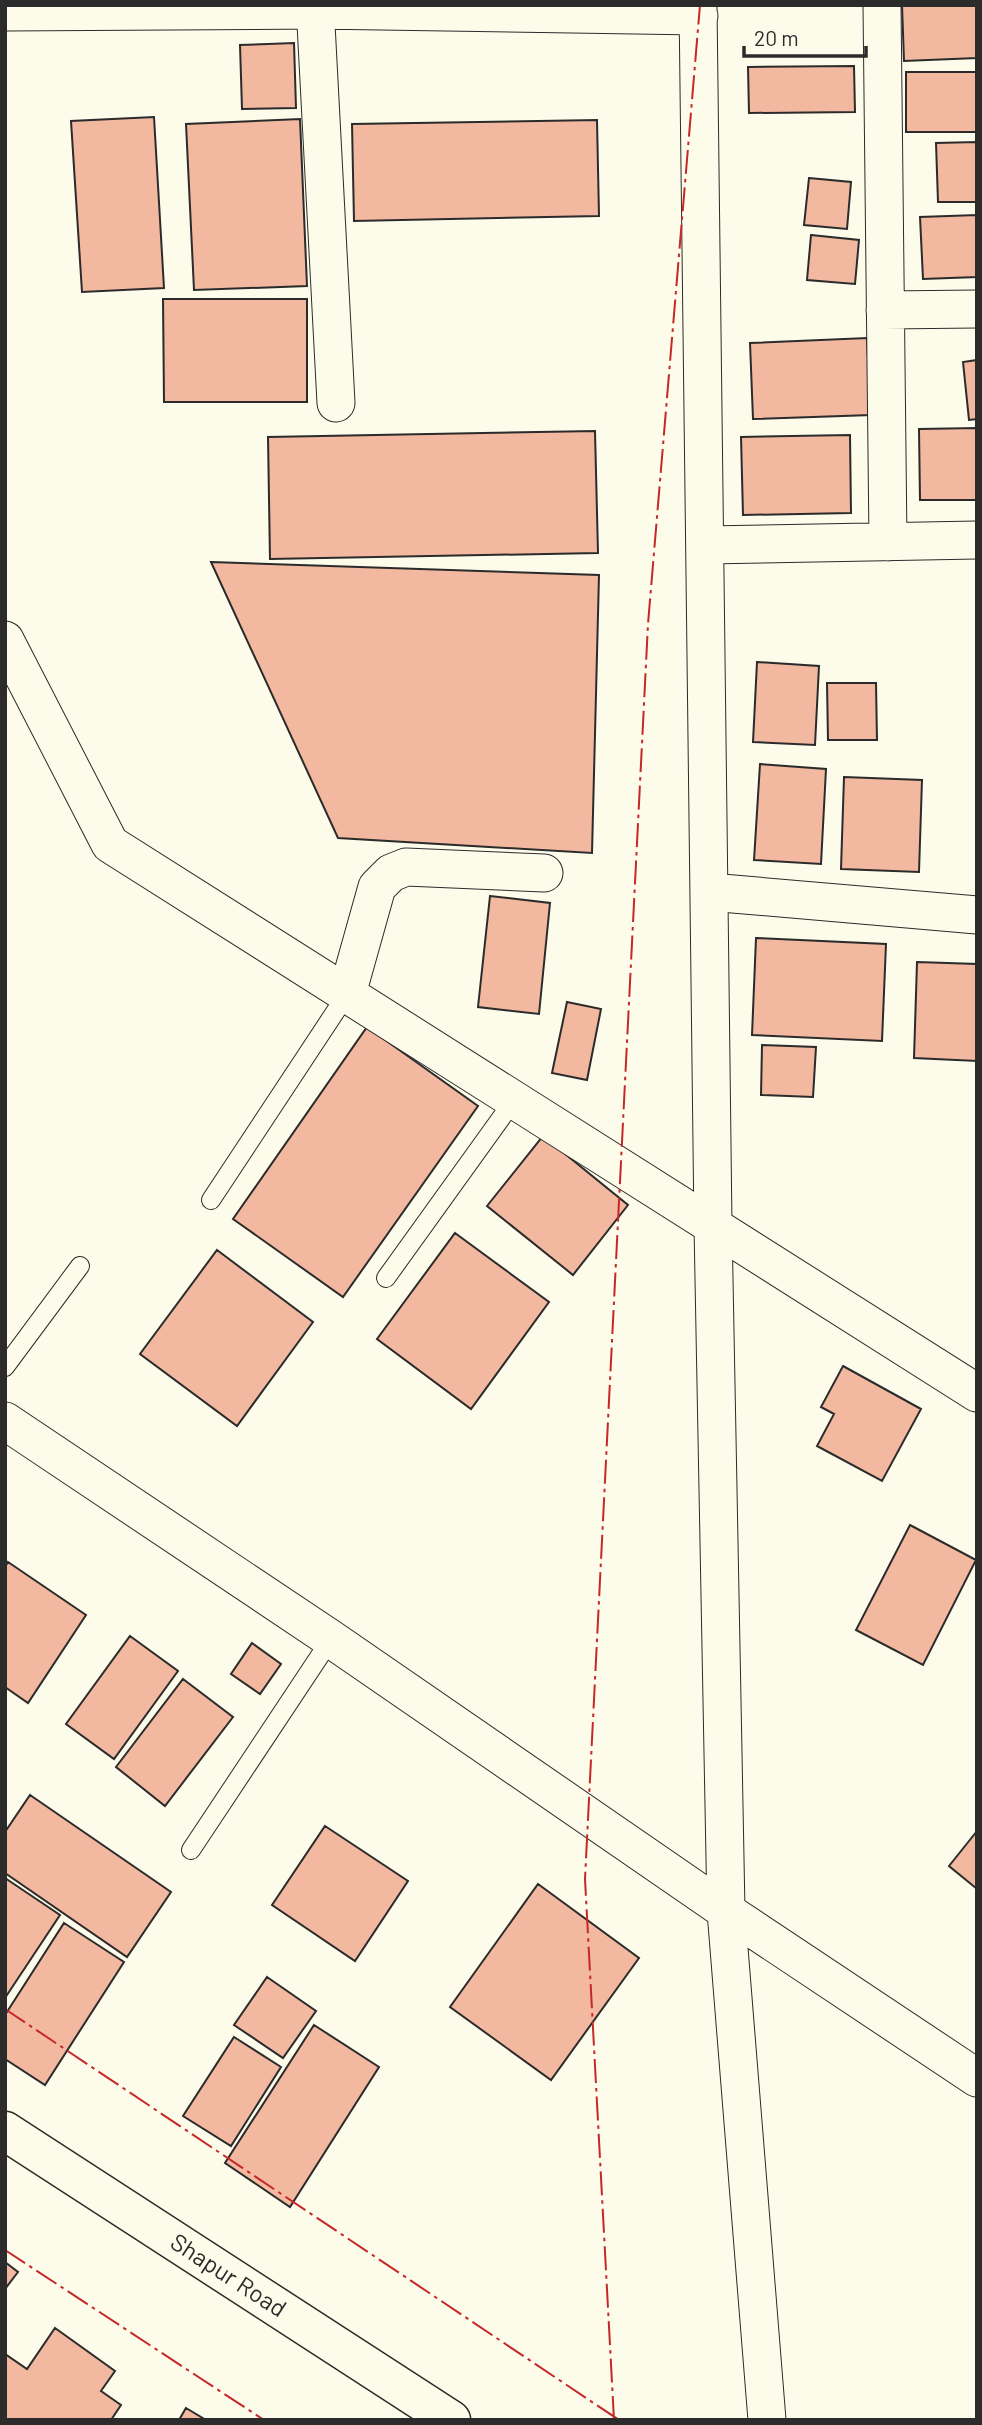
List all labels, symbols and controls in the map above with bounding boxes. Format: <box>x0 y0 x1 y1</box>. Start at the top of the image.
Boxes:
scale bar <box>744 14 866 58</box>
text: 20 m <box>754 25 799 50</box>
street label: Shapur Road <box>166 2226 292 2322</box>

